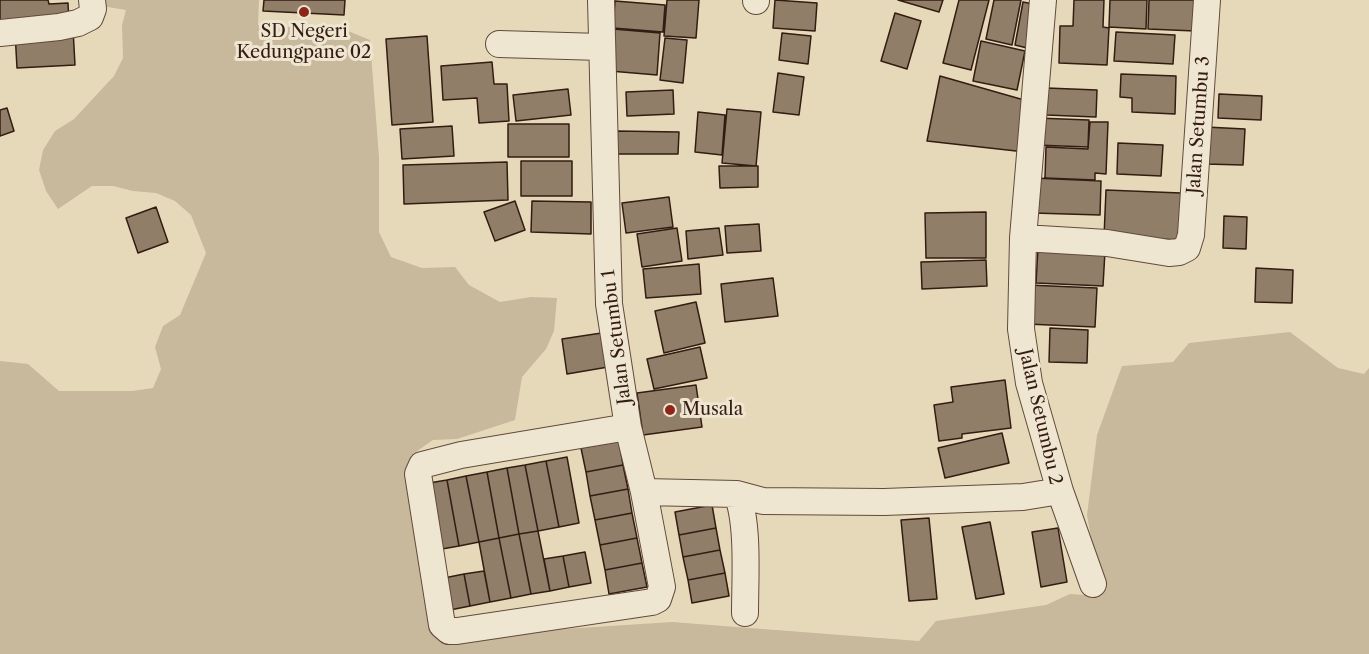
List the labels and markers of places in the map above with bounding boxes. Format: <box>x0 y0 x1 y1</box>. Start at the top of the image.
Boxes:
marker: SD Negeri Kedungpane 02 <box>297 5 311 19</box>
place label: SD Negeri Kedungpane 02 <box>237 21 371 63</box>
place label: Musala <box>682 399 743 421</box>
marker: Musala <box>663 403 677 417</box>

